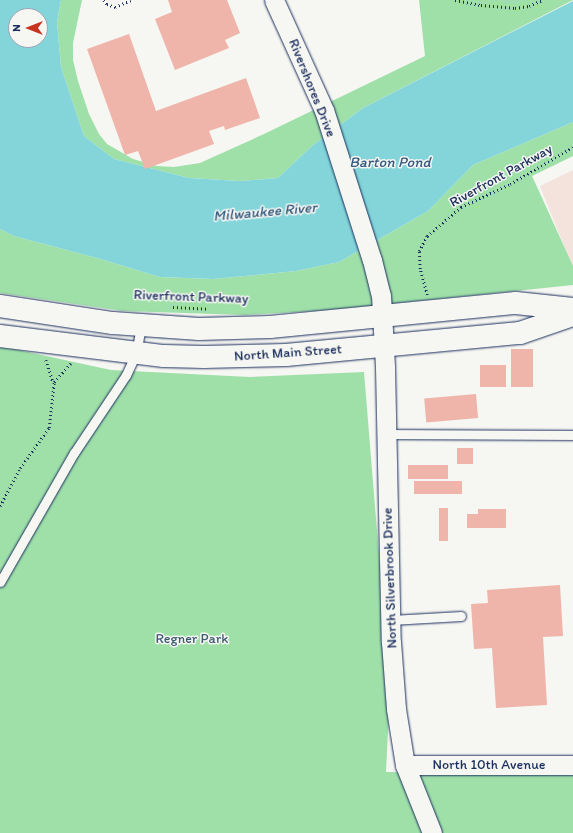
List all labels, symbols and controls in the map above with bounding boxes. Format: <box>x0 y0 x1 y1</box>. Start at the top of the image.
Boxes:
north arrow <box>8 8 48 48</box>
text: N <box>10 24 23 32</box>
street label: Rivershores Drive <box>285 36 339 140</box>
street label: Riverfront Parkway <box>447 141 555 211</box>
water label: Barton Pond <box>350 154 430 172</box>
water label: Milwaukee River <box>212 199 318 225</box>
street label: Riverfront Parkway <box>133 287 249 307</box>
street label: North Main Street <box>234 341 342 365</box>
street label: North Silverbrook Drive <box>379 507 401 649</box>
park label: Regner Park <box>156 631 228 647</box>
street label: North 10th Avenue <box>433 757 545 773</box>

